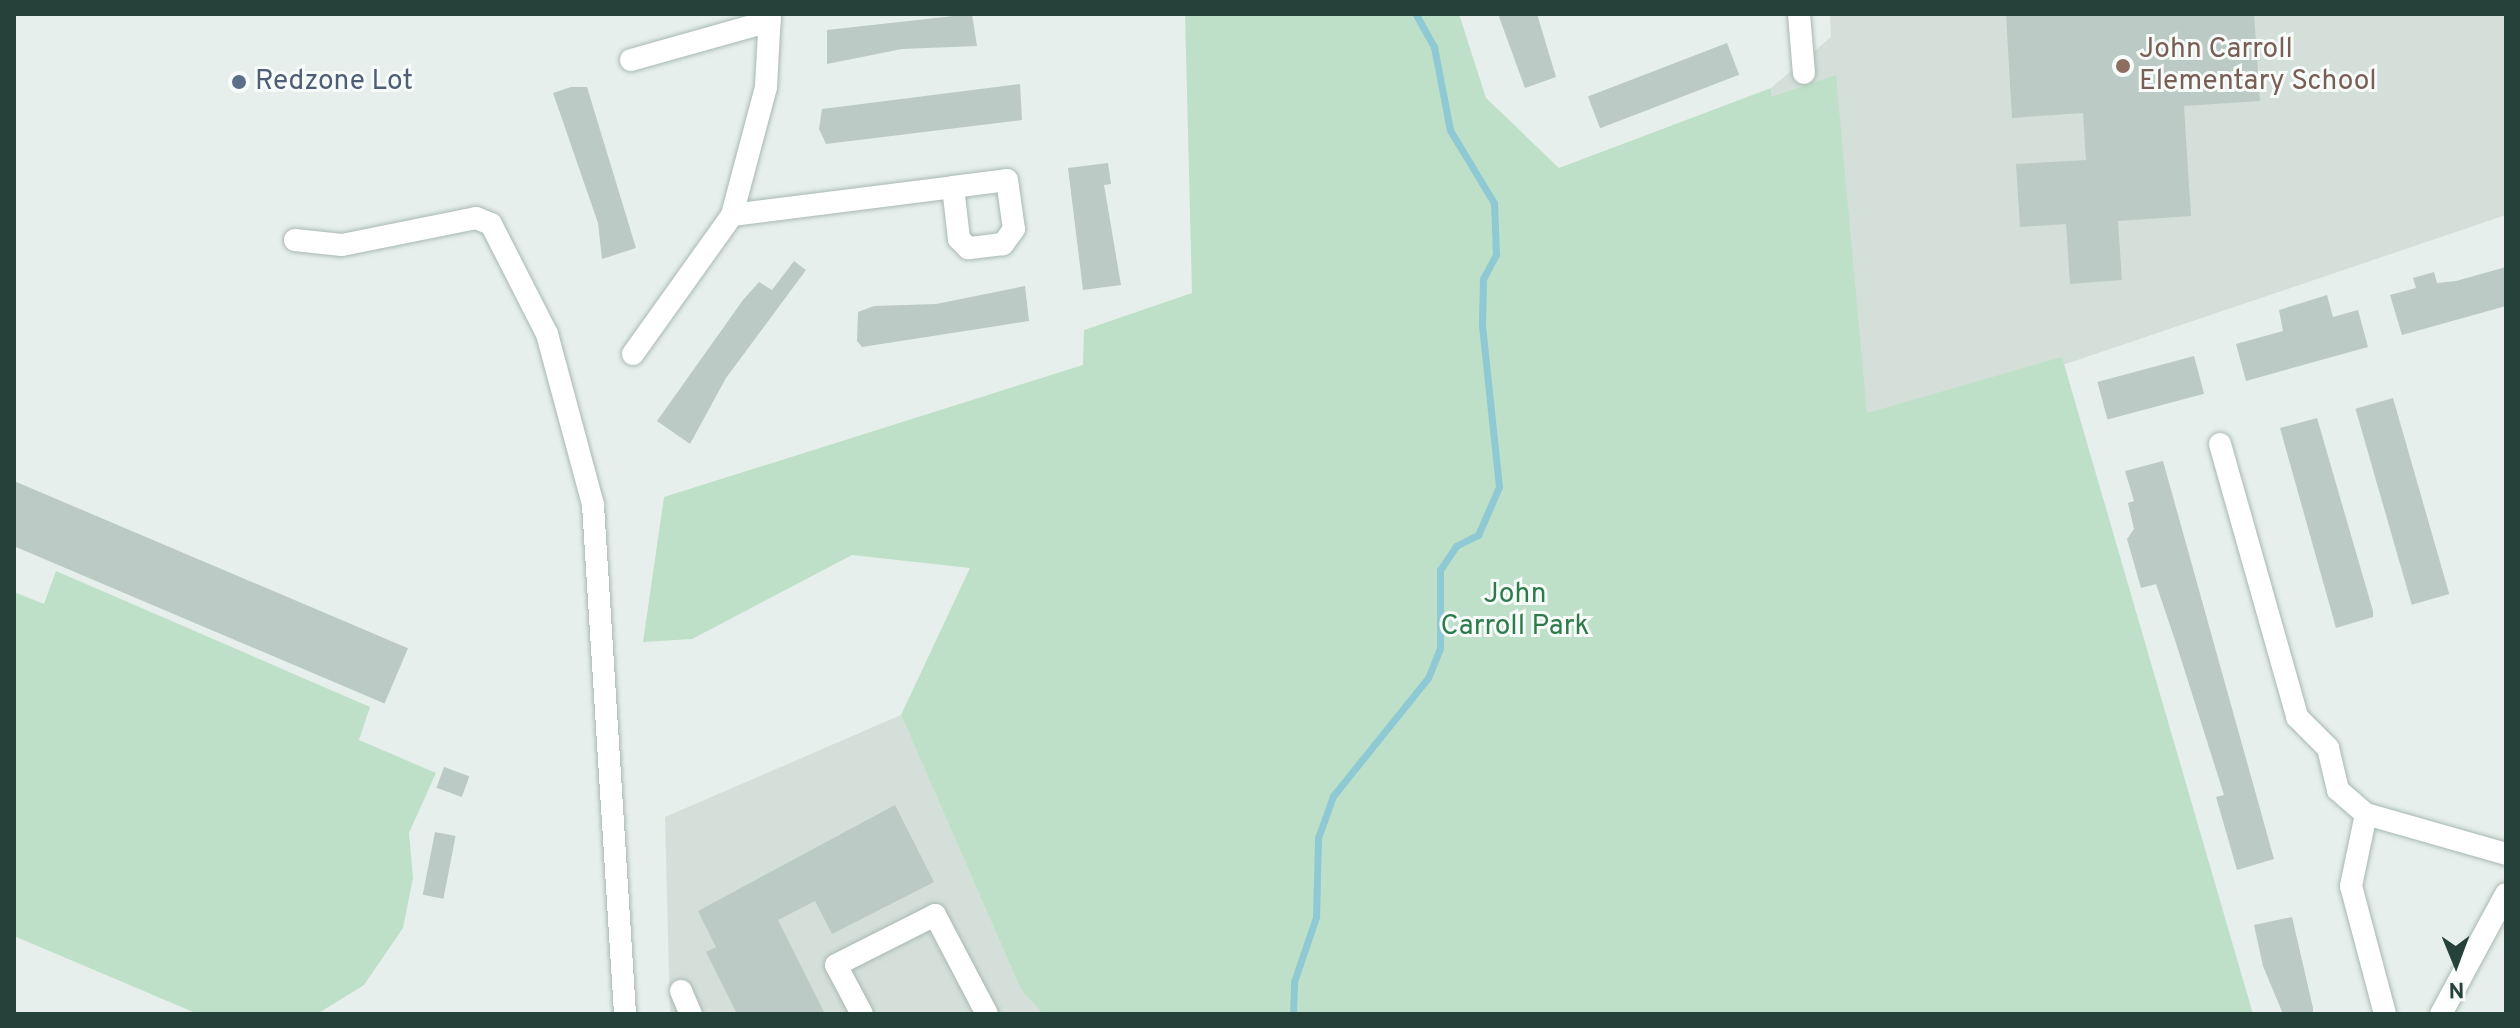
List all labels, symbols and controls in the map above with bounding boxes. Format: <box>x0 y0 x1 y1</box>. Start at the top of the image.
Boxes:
place label: John Carroll Elementary School <box>2139 33 2377 99</box>
marker: John Carroll Elementary School <box>2114 57 2132 75</box>
place label: Redzone Lot <box>255 65 413 99</box>
marker: Redzone Lot <box>230 73 248 91</box>
park label: John Carroll Park <box>1441 578 1589 644</box>
north arrow <box>2416 924 2496 1004</box>
text: N <box>2448 975 2465 1002</box>

